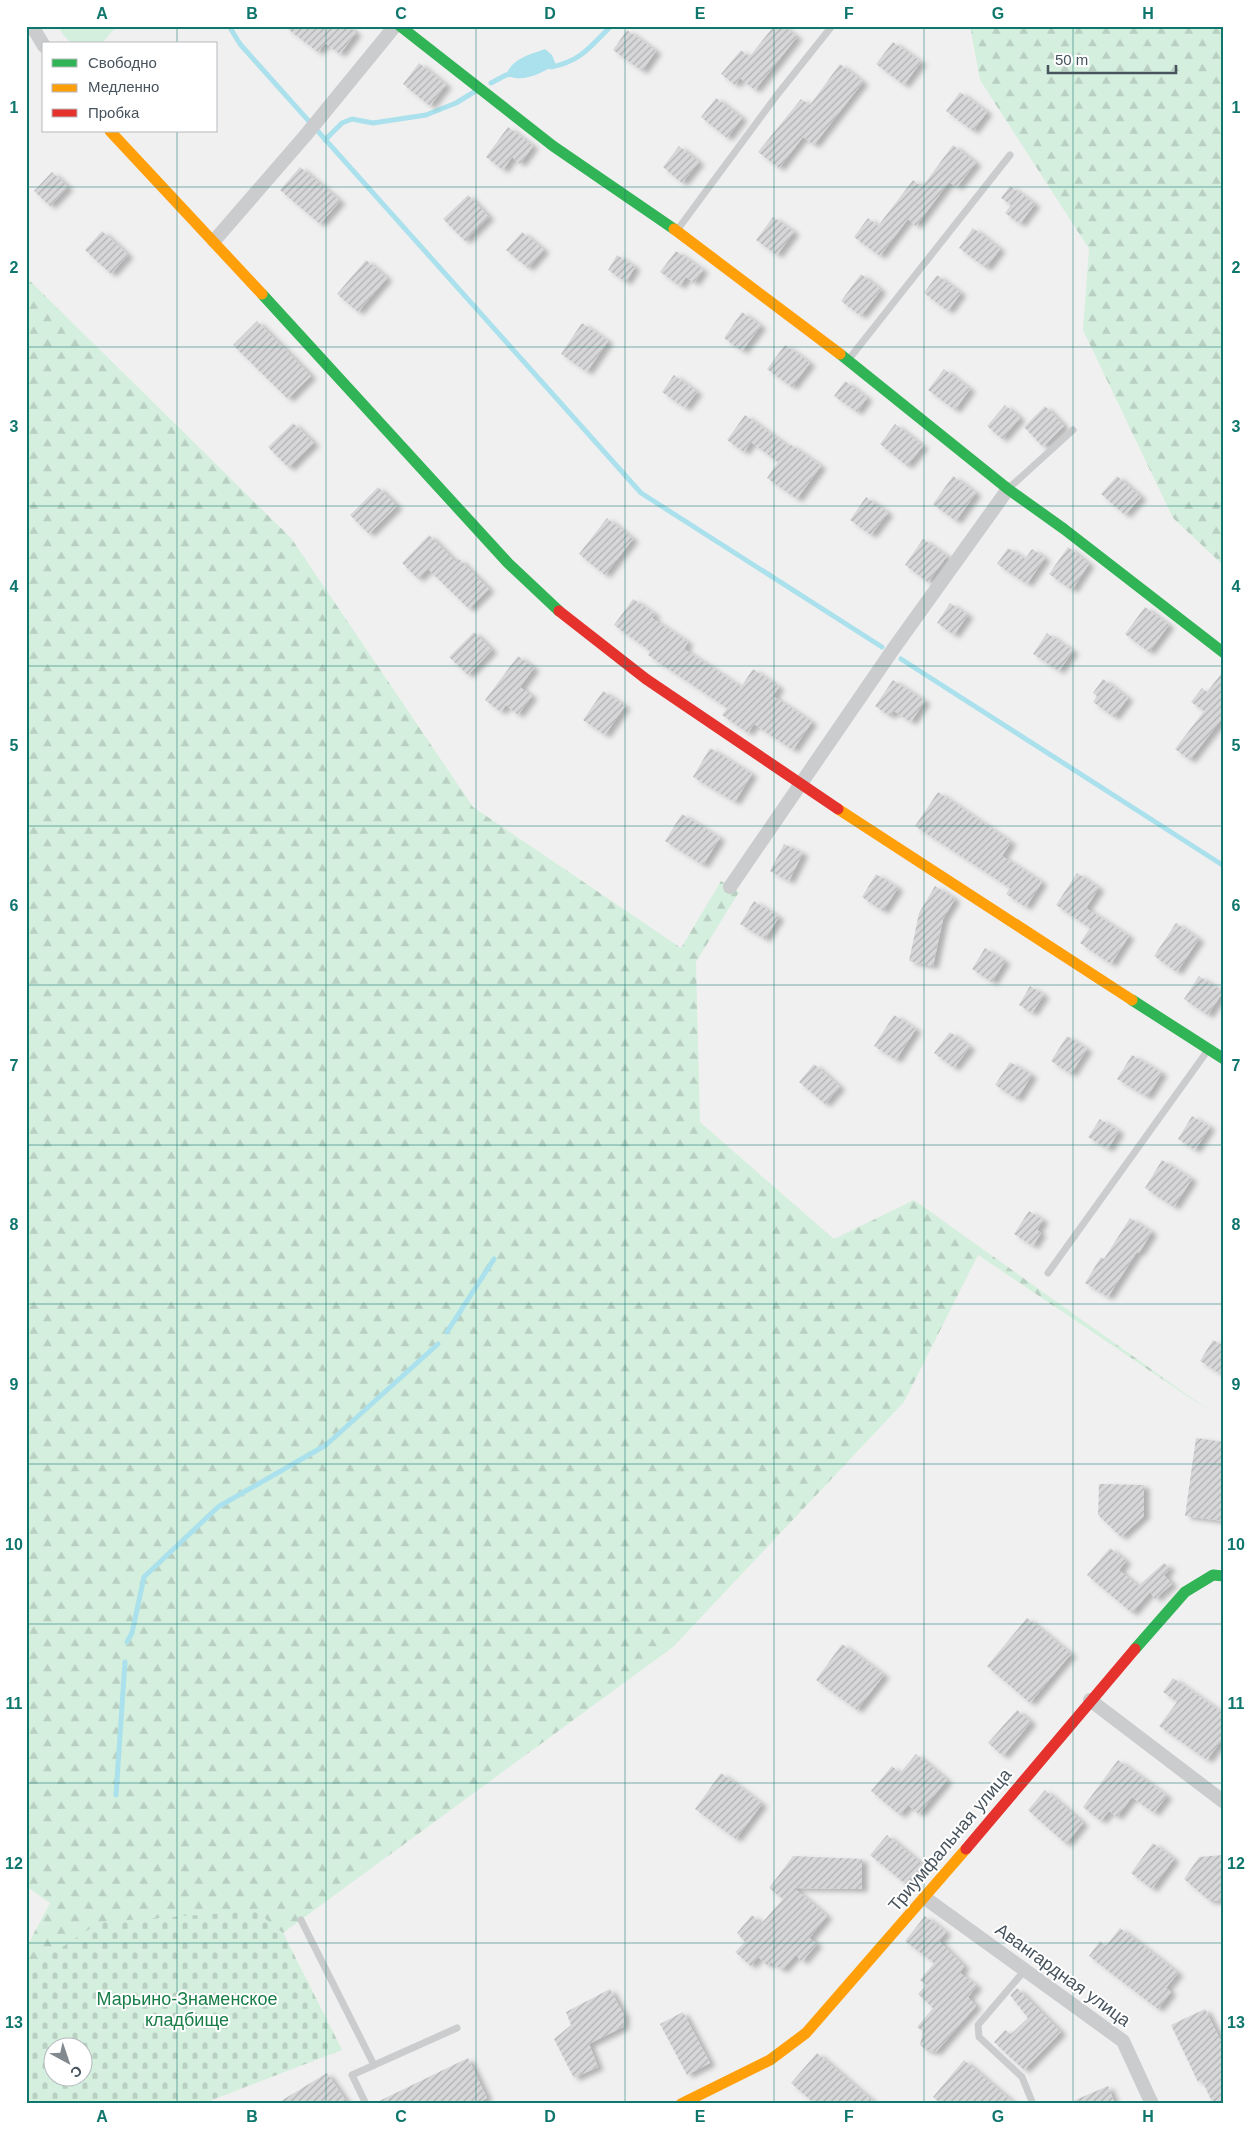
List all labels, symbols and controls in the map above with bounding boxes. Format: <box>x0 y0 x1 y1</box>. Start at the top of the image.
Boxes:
text: A <box>96 5 108 22</box>
text: B <box>246 5 258 22</box>
text: C <box>395 5 407 22</box>
text: D <box>544 5 556 22</box>
text: E <box>695 5 706 22</box>
text: F <box>844 5 854 22</box>
text: G <box>992 5 1004 22</box>
text: H <box>1142 5 1154 22</box>
legend <box>42 42 218 132</box>
scale bar <box>1048 42 1175 74</box>
text: 50 m <box>1055 51 1088 68</box>
text: Свободно <box>88 54 157 71</box>
text: Медленно <box>88 78 159 95</box>
text: 1 <box>10 99 19 116</box>
text: 1 <box>1232 99 1241 116</box>
text: Пробка <box>88 104 140 121</box>
text: 2 <box>10 259 19 276</box>
text: 2 <box>1232 259 1241 276</box>
text: 3 <box>10 418 19 435</box>
text: 3 <box>1232 418 1241 435</box>
text: 4 <box>10 578 19 595</box>
text: 4 <box>1232 578 1241 595</box>
text: 5 <box>10 737 19 754</box>
text: 5 <box>1232 737 1241 754</box>
text: 6 <box>10 897 19 914</box>
text: 6 <box>1232 897 1241 914</box>
text: 7 <box>10 1057 19 1074</box>
text: 7 <box>1232 1057 1241 1074</box>
text: 8 <box>10 1216 19 1233</box>
text: 8 <box>1232 1216 1241 1233</box>
text: 9 <box>10 1376 19 1393</box>
text: 9 <box>1232 1376 1241 1393</box>
text: 10 <box>5 1536 23 1553</box>
text: 10 <box>1227 1536 1245 1553</box>
text: 11 <box>6 1695 23 1712</box>
text: 11 <box>1228 1695 1245 1712</box>
street label: Триумфальная улица <box>884 1764 1016 1915</box>
text: 12 <box>5 1855 23 1872</box>
text: 12 <box>1227 1855 1245 1872</box>
street label: Авангардная улица <box>992 1919 1135 2031</box>
park label: Марьино-Знаменское кладбище <box>97 1989 277 2030</box>
text: 13 <box>5 2014 23 2031</box>
text: 13 <box>1227 2014 1245 2031</box>
north arrow <box>42 2038 92 2088</box>
text: С <box>67 2063 85 2081</box>
text: A <box>96 2108 108 2125</box>
text: B <box>246 2108 258 2125</box>
text: C <box>395 2108 407 2125</box>
text: D <box>544 2108 556 2125</box>
text: E <box>695 2108 706 2125</box>
text: F <box>844 2108 854 2125</box>
text: G <box>992 2108 1004 2125</box>
text: H <box>1142 2108 1154 2125</box>

